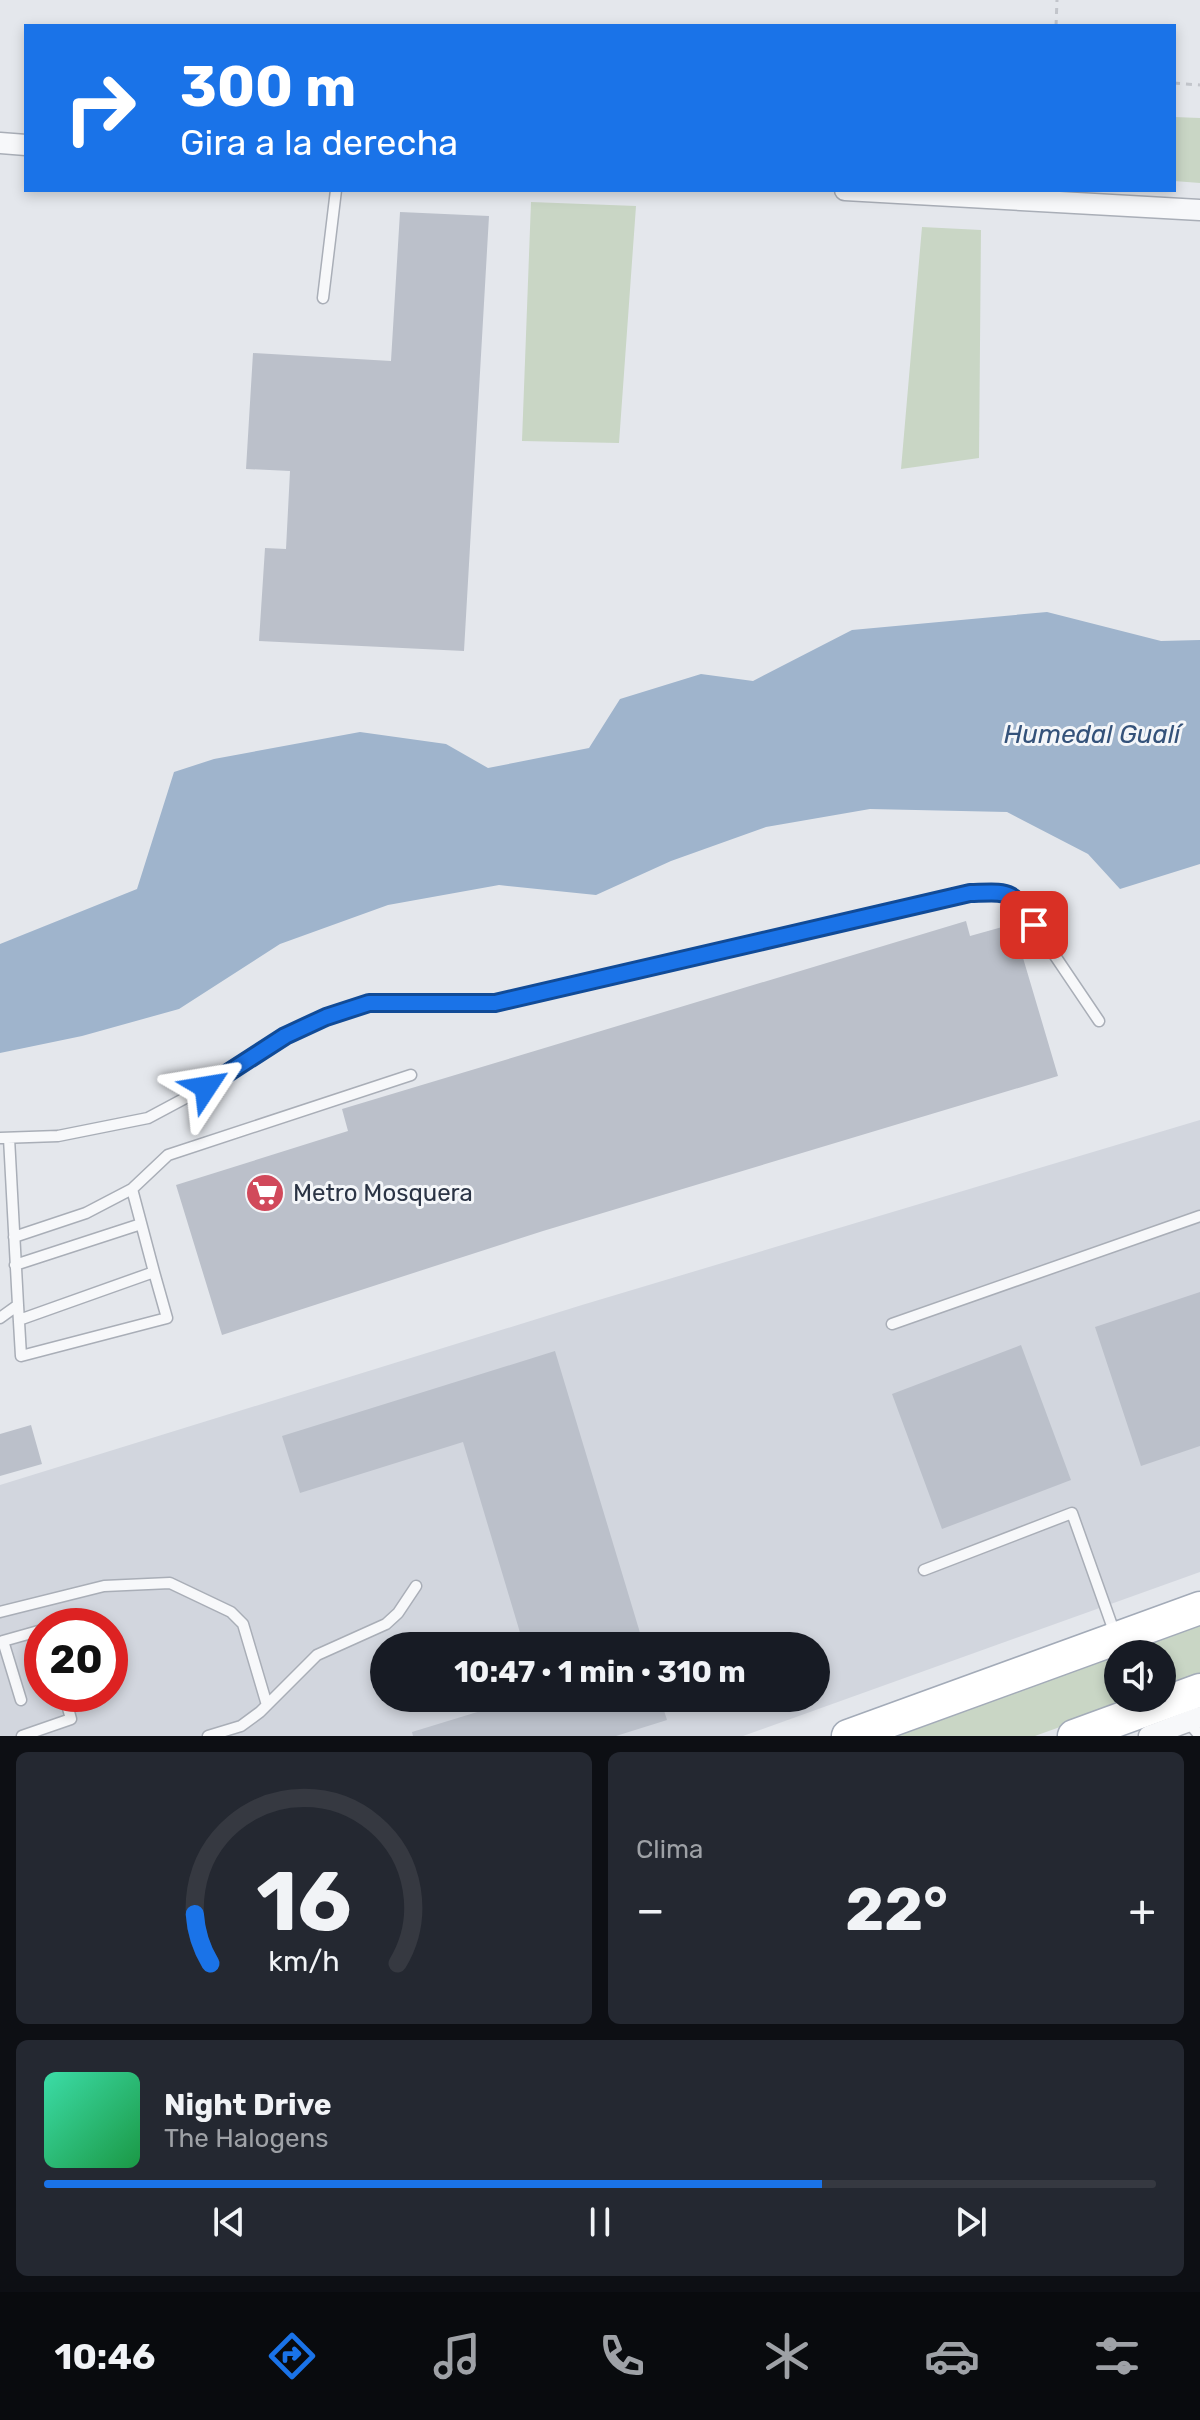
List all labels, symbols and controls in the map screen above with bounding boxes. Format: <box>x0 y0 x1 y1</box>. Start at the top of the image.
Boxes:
text: 300 m <box>180 54 356 120</box>
icon: right <box>48 56 152 160</box>
text: Gira a la derecha <box>180 121 458 164</box>
water label: Humedal Gualí <box>1004 719 1184 750</box>
pin <box>1000 891 1068 959</box>
icon: arrive <box>1012 903 1056 947</box>
position arrow <box>164 1045 248 1129</box>
supermarket icon: Metro Mosquera <box>244 1172 286 1214</box>
place label: Metro Mosquera <box>293 1179 473 1207</box>
speed limit sign: 20 <box>24 1608 128 1712</box>
map controls <box>1104 1640 1176 1712</box>
button: sound <box>1104 1640 1176 1712</box>
text: 10:47 · 1 min · 310 m <box>454 1654 746 1690</box>
text: Clima <box>636 1834 703 1865</box>
text: 16 <box>256 1852 352 1951</box>
text: 22° <box>845 1874 948 1945</box>
text: − <box>636 1884 665 1936</box>
text: + <box>1129 1884 1156 1936</box>
text: km/h <box>268 1944 340 1978</box>
text: Night Drive <box>164 2087 332 2123</box>
text: The Halogens <box>164 2123 329 2154</box>
icon: previous <box>207 2200 251 2244</box>
icon: pause <box>578 2200 622 2244</box>
icon: next <box>949 2200 993 2244</box>
icon: directions <box>264 2328 320 2384</box>
icon: music <box>429 2328 485 2384</box>
icon: phone <box>594 2328 650 2384</box>
icon: climate <box>759 2328 815 2384</box>
icon: car <box>924 2328 980 2384</box>
icon: filters <box>1089 2328 1145 2384</box>
text: 10:46 <box>55 2335 155 2378</box>

